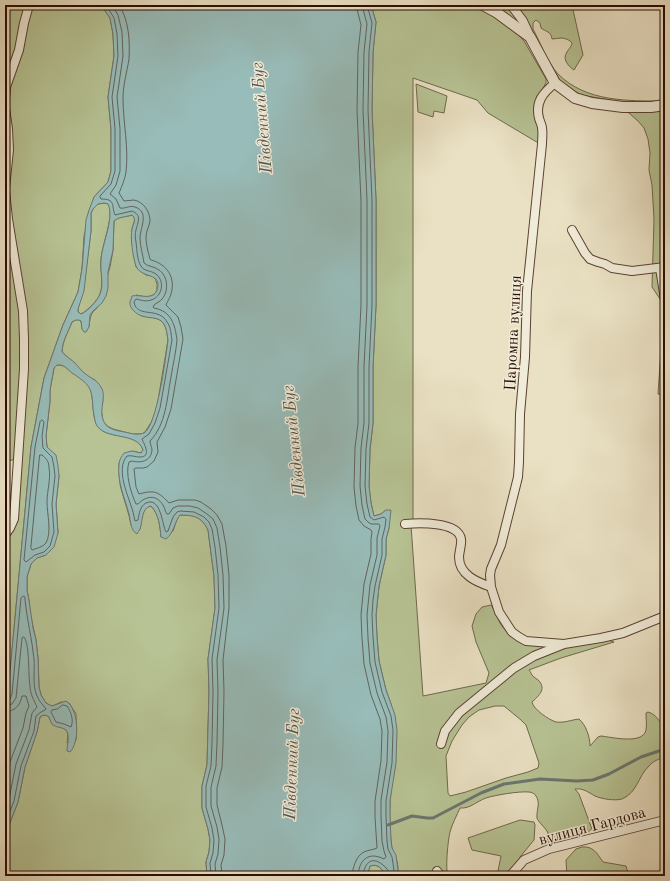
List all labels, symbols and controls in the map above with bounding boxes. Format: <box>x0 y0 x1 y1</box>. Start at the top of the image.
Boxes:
water label: Південний Буг <box>249 61 276 175</box>
street label: Паромна вулиця <box>503 275 525 392</box>
water label: Південний Буг <box>280 384 309 498</box>
water label: Південний Буг <box>282 708 303 821</box>
street label: вулиця Гардова <box>537 805 648 849</box>

